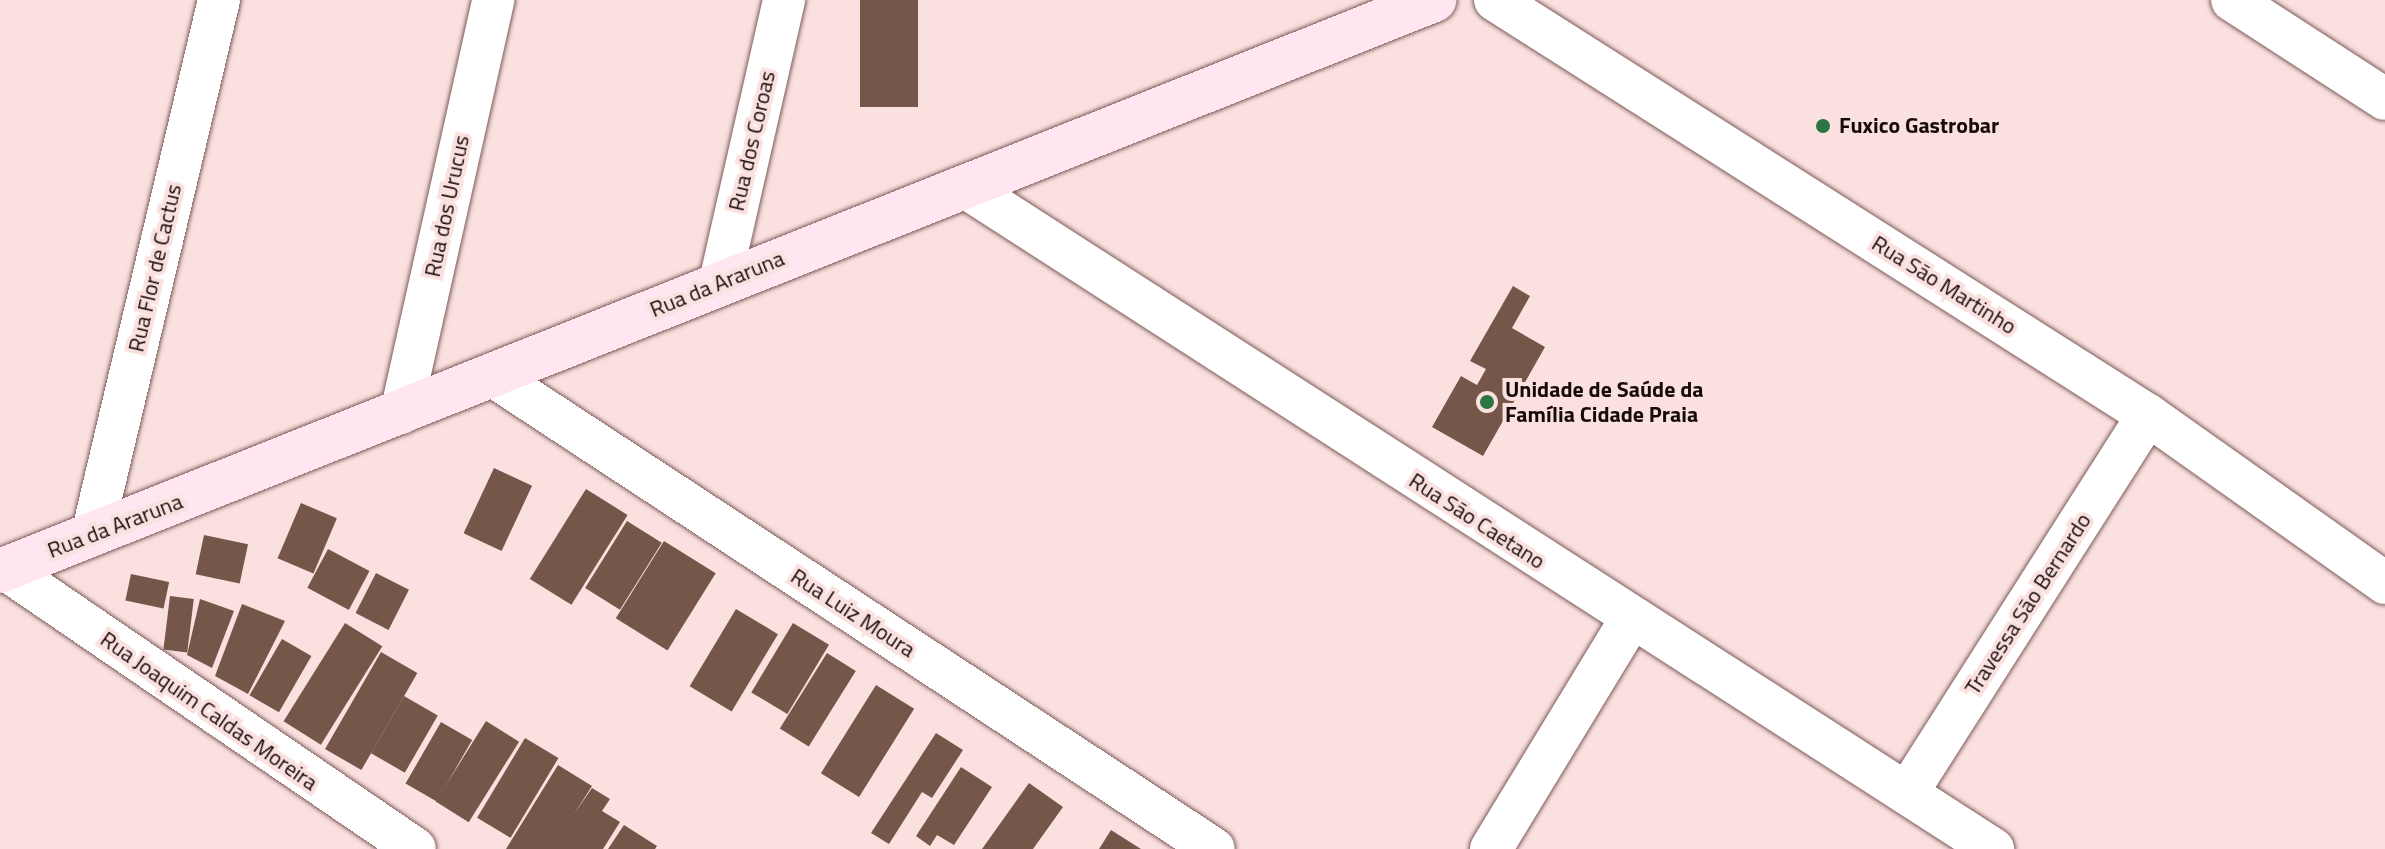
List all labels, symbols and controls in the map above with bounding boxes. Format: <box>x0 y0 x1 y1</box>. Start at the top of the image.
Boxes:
street label: Rua dos Coroas <box>723 68 781 214</box>
place label: Fuxico Gastrobar <box>1839 113 1999 139</box>
marker: Fuxico Gastrobar <box>1814 117 1832 135</box>
street label: Rua dos Urucus <box>419 133 475 279</box>
street label: Rua Flor de Cactus <box>123 181 187 355</box>
street label: Rua São Martinho <box>1867 230 2021 340</box>
street label: Rua da Araruna <box>646 245 788 323</box>
place label: Unidade de Saúde da Família Cidade Praia <box>1505 376 1704 428</box>
marker: Unidade de Saúde da Família Cidade Praia <box>1476 391 1498 413</box>
street label: Rua São Caetano <box>1404 467 1550 575</box>
street label: Rua da Araruna <box>44 488 186 564</box>
street label: Travessa São Bernardo <box>1959 508 2097 700</box>
street label: Rua Luiz Moura <box>786 563 920 663</box>
street label: Rua Joaquim Caldas Moreira <box>95 626 323 796</box>

